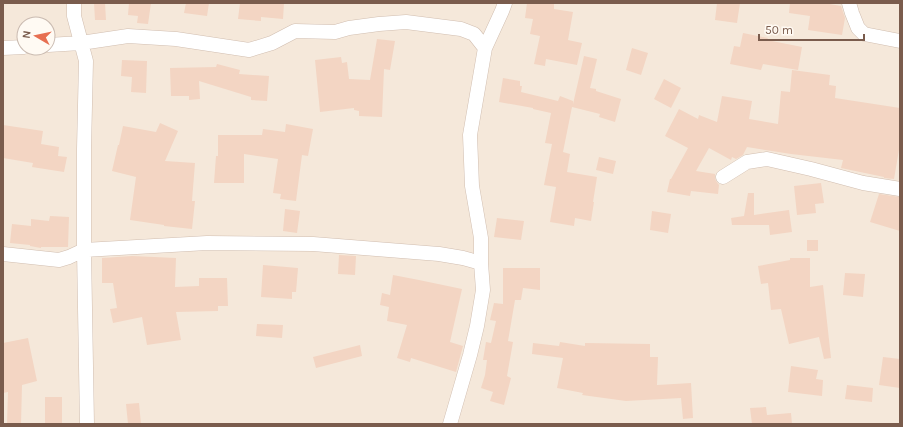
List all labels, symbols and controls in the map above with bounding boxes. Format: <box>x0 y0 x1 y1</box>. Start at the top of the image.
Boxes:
north arrow <box>16 16 56 56</box>
scale bar <box>759 16 864 42</box>
text: 50 m <box>765 23 793 37</box>
text: N <box>20 30 34 39</box>

